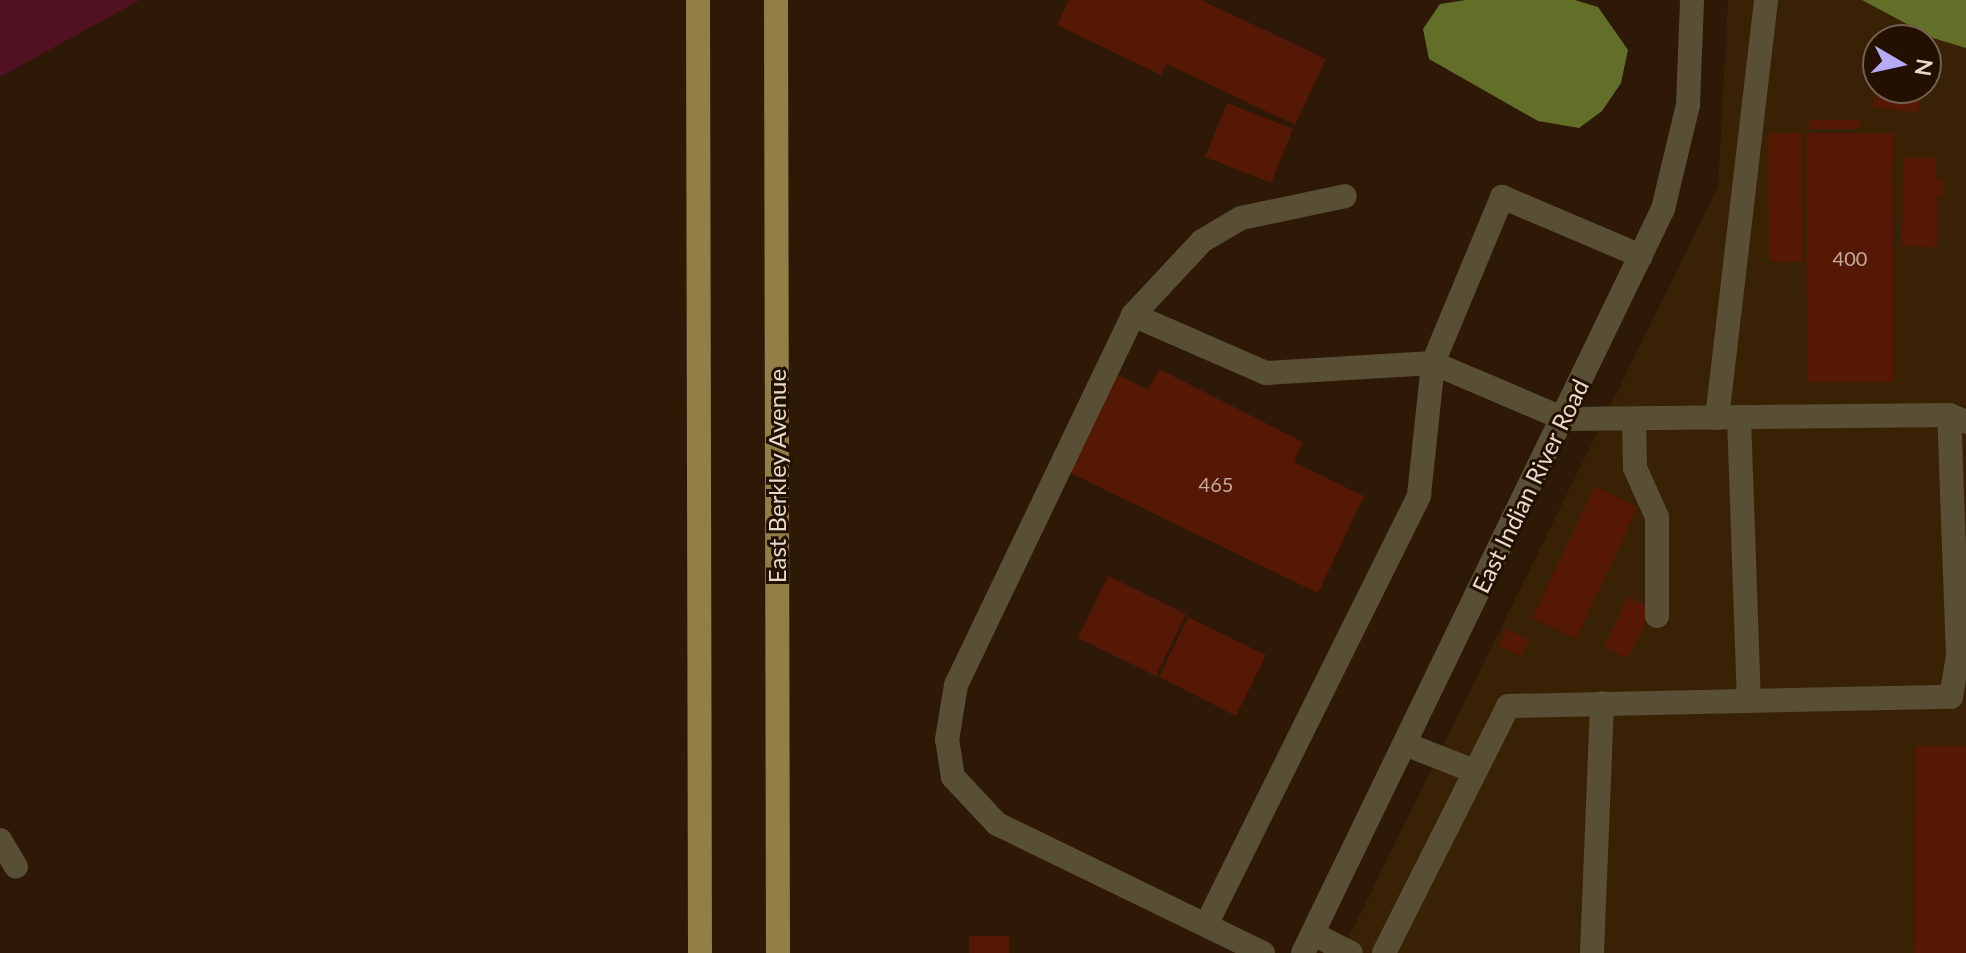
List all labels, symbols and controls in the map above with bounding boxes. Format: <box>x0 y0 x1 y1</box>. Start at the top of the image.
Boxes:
north arrow <box>1862 24 1942 104</box>
text: N <box>1910 57 1939 78</box>
house number: 400 <box>1833 246 1867 270</box>
street label: East Berkley Avenue <box>763 368 791 584</box>
street label: East Indian River Road <box>1466 374 1594 598</box>
house number: 465 <box>1199 472 1233 496</box>

